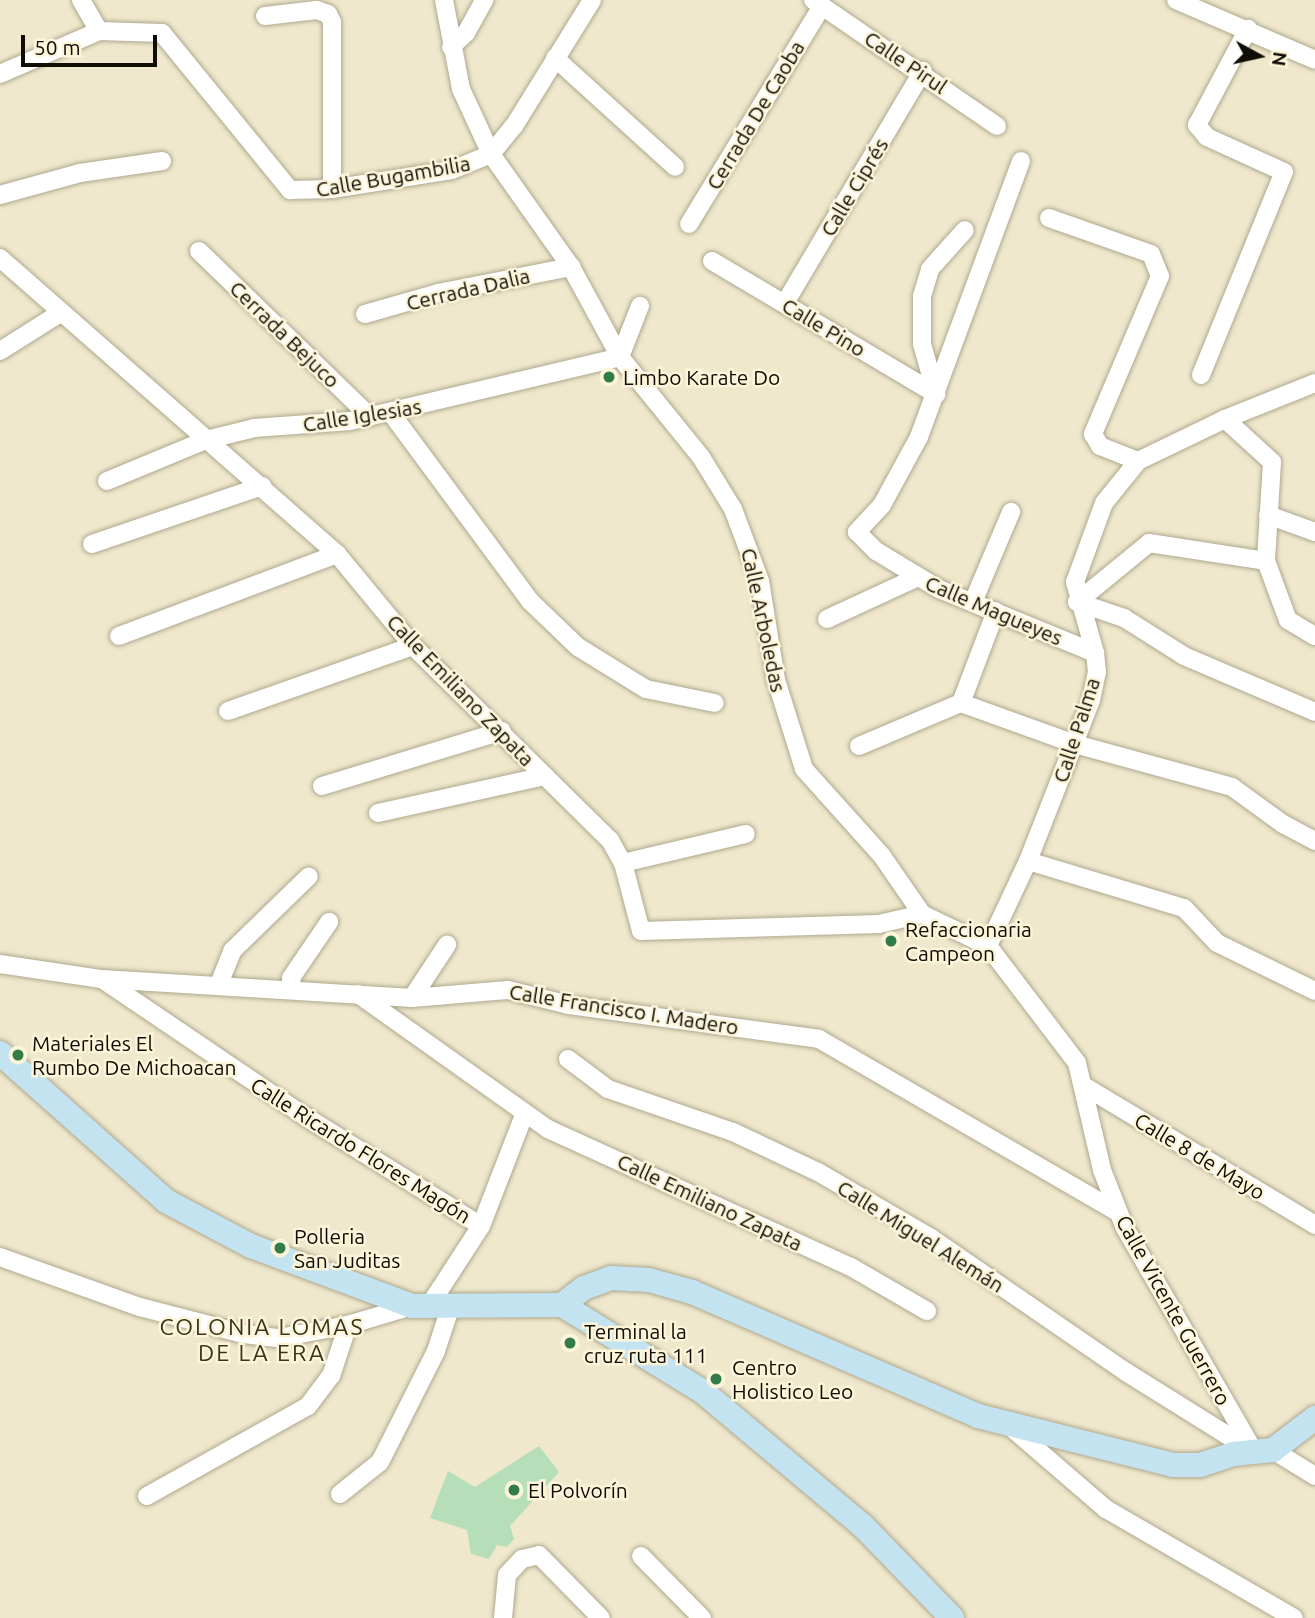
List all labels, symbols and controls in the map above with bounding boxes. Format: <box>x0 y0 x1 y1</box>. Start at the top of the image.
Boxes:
scale bar <box>24 21 161 65</box>
north arrow <box>1224 21 1294 91</box>
street label: Calle Pirul <box>860 25 952 99</box>
text: 50 m <box>34 35 81 59</box>
street label: Cerrada De Caoba <box>701 36 809 194</box>
text: N <box>1268 50 1292 67</box>
street label: Calle Ciprés <box>815 133 893 241</box>
street label: Calle Bugambilia <box>314 150 472 202</box>
street label: Cerrada Dalia <box>404 263 532 315</box>
street label: Cerrada Bejuco <box>225 275 345 393</box>
street label: Calle Pino <box>778 292 870 362</box>
place label: Limbo Karate Do <box>623 364 780 390</box>
marker: Limbo Karate Do <box>601 369 617 385</box>
street label: Calle Iglesias <box>301 393 423 437</box>
street label: Calle Arboledas <box>736 546 792 694</box>
street label: Calle Magueyes <box>922 570 1066 650</box>
street label: Calle Emiliano Zapata <box>382 609 540 771</box>
street label: Calle Palma <box>1047 674 1105 786</box>
place label: Refaccionaria Campeon <box>905 916 1032 966</box>
marker: Refaccionaria Campeon <box>883 933 899 949</box>
street label: Calle Francisco I. Madero <box>508 978 740 1040</box>
place label: Materiales El Rumbo De Michoacan <box>32 1030 236 1080</box>
marker: Materiales El Rumbo De Michoacan <box>10 1047 26 1063</box>
street label: Calle Ricardo Flores Magón <box>246 1072 476 1228</box>
street label: Calle 8 de Mayo <box>1130 1107 1270 1205</box>
street label: Calle Emiliano Zapata <box>613 1148 807 1256</box>
street label: Calle Miguel Alemán <box>833 1174 1009 1298</box>
street label: Calle Vicente Guerrero <box>1111 1211 1237 1409</box>
place label: Polleria San Juditas <box>294 1223 400 1273</box>
marker: Polleria San Juditas <box>272 1240 288 1256</box>
district label: COLONIA LOMAS DE LA ERA <box>161 1313 363 1367</box>
place label: Terminal la cruz ruta 111 <box>584 1318 707 1368</box>
marker: Terminal la cruz ruta 111 <box>562 1335 578 1351</box>
place label: Centro Holistico Leo <box>732 1354 853 1404</box>
marker: Centro Holistico Leo <box>706 1369 726 1389</box>
place label: El Polvorín <box>528 1477 628 1503</box>
marker: El Polvorín <box>506 1482 522 1498</box>

